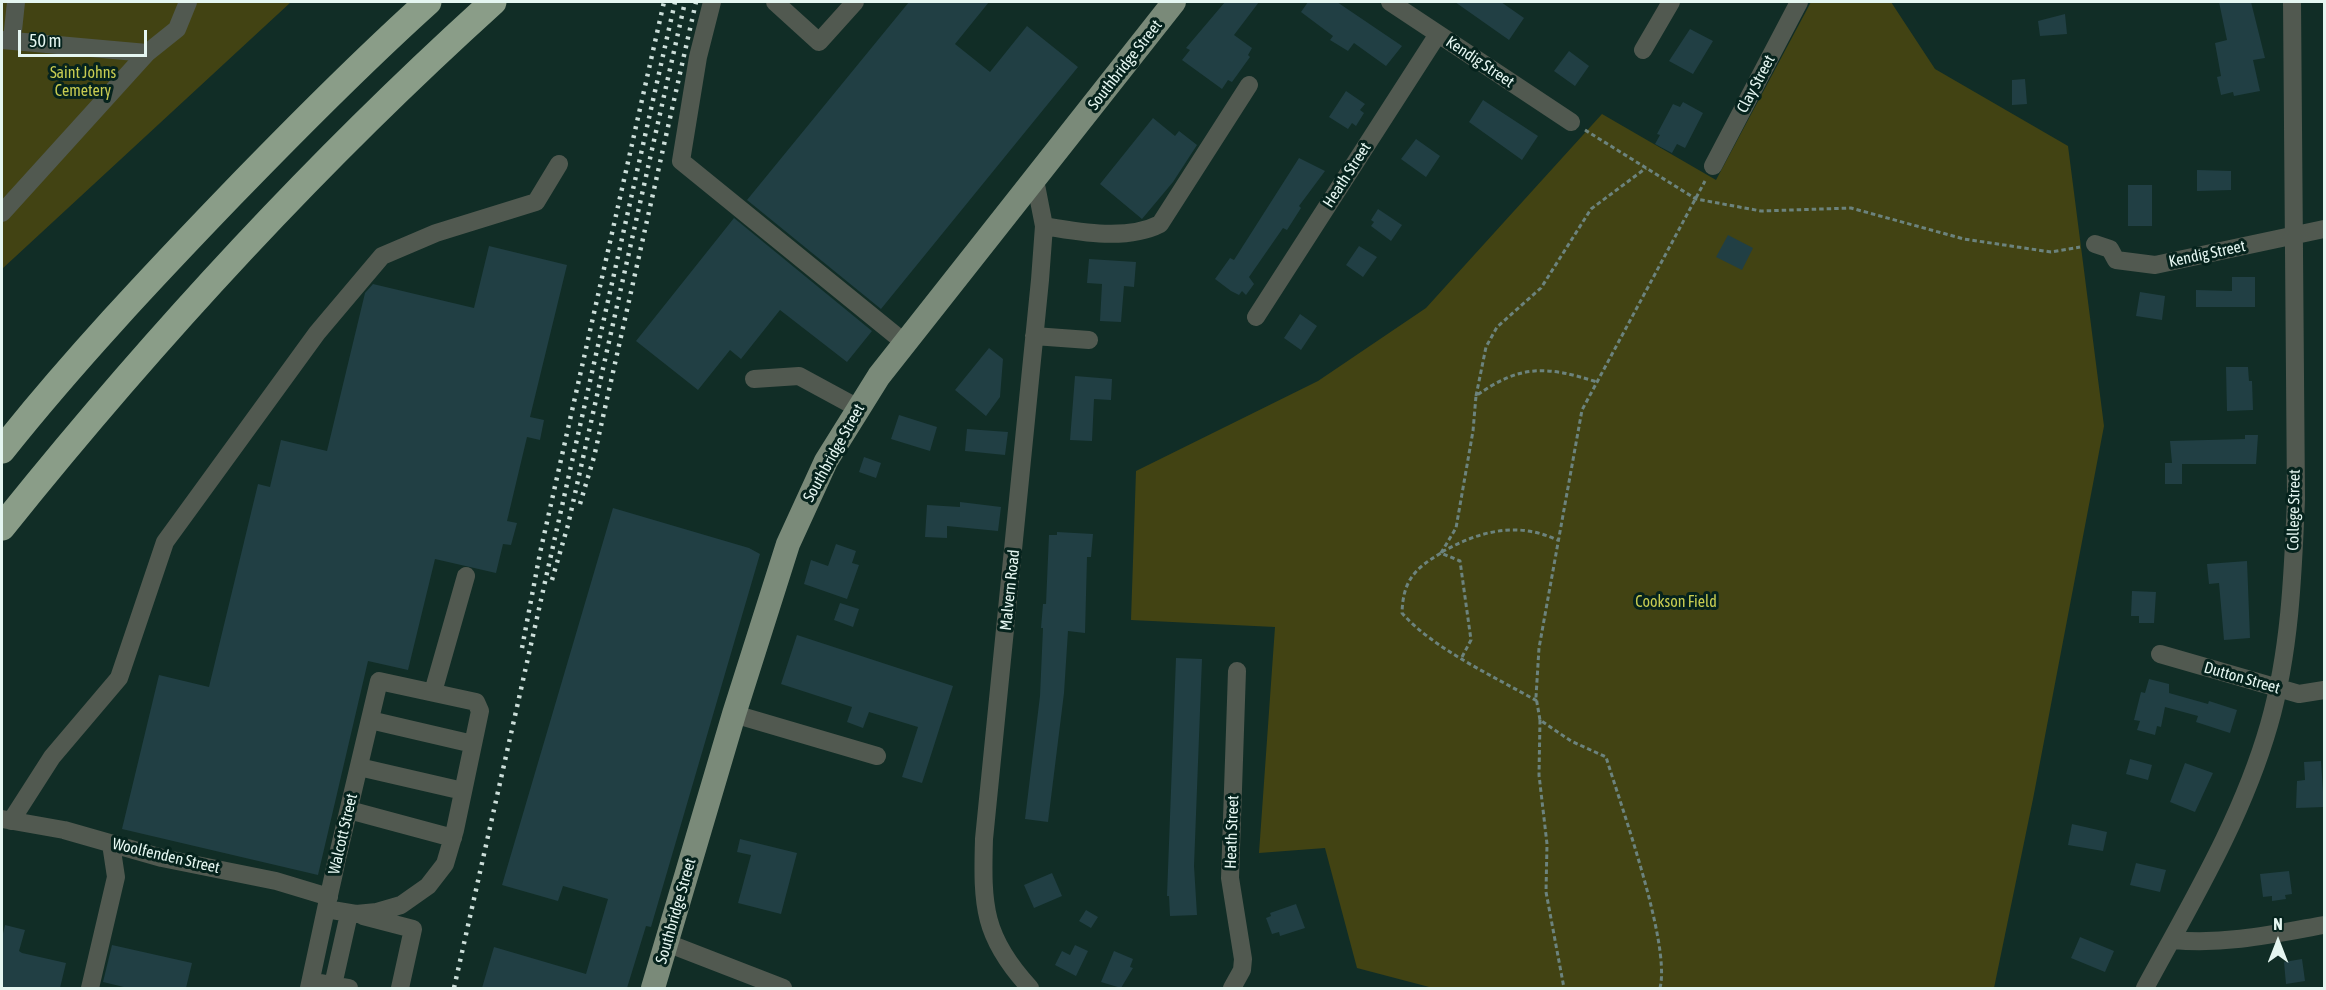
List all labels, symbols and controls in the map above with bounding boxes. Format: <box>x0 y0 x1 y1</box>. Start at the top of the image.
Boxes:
street label: Southbridge Street <box>1084 16 1166 114</box>
scale bar <box>21 18 150 56</box>
text: 50 m <box>29 30 61 51</box>
street label: Kendig Street <box>1442 32 1518 92</box>
street label: Clay Street <box>1733 52 1779 116</box>
park label: Saint Johns Cemetery <box>50 63 116 101</box>
street label: Heath Street <box>1319 139 1375 211</box>
street label: Kendig Street <box>2167 237 2247 271</box>
street label: Southbridge Street <box>799 401 869 505</box>
street label: College Street <box>2284 469 2304 551</box>
street label: Malvern Road <box>996 549 1024 631</box>
park label: Cookson Field <box>1635 592 1717 612</box>
street label: Dutton Street <box>2202 658 2282 698</box>
street label: Walcott Street <box>324 792 362 876</box>
street label: Heath Street <box>1221 795 1243 869</box>
street label: Woolfenden Street <box>110 834 222 878</box>
street label: Southbridge Street <box>652 856 700 966</box>
north arrow <box>2248 912 2308 972</box>
text: N <box>2273 915 2283 933</box>

